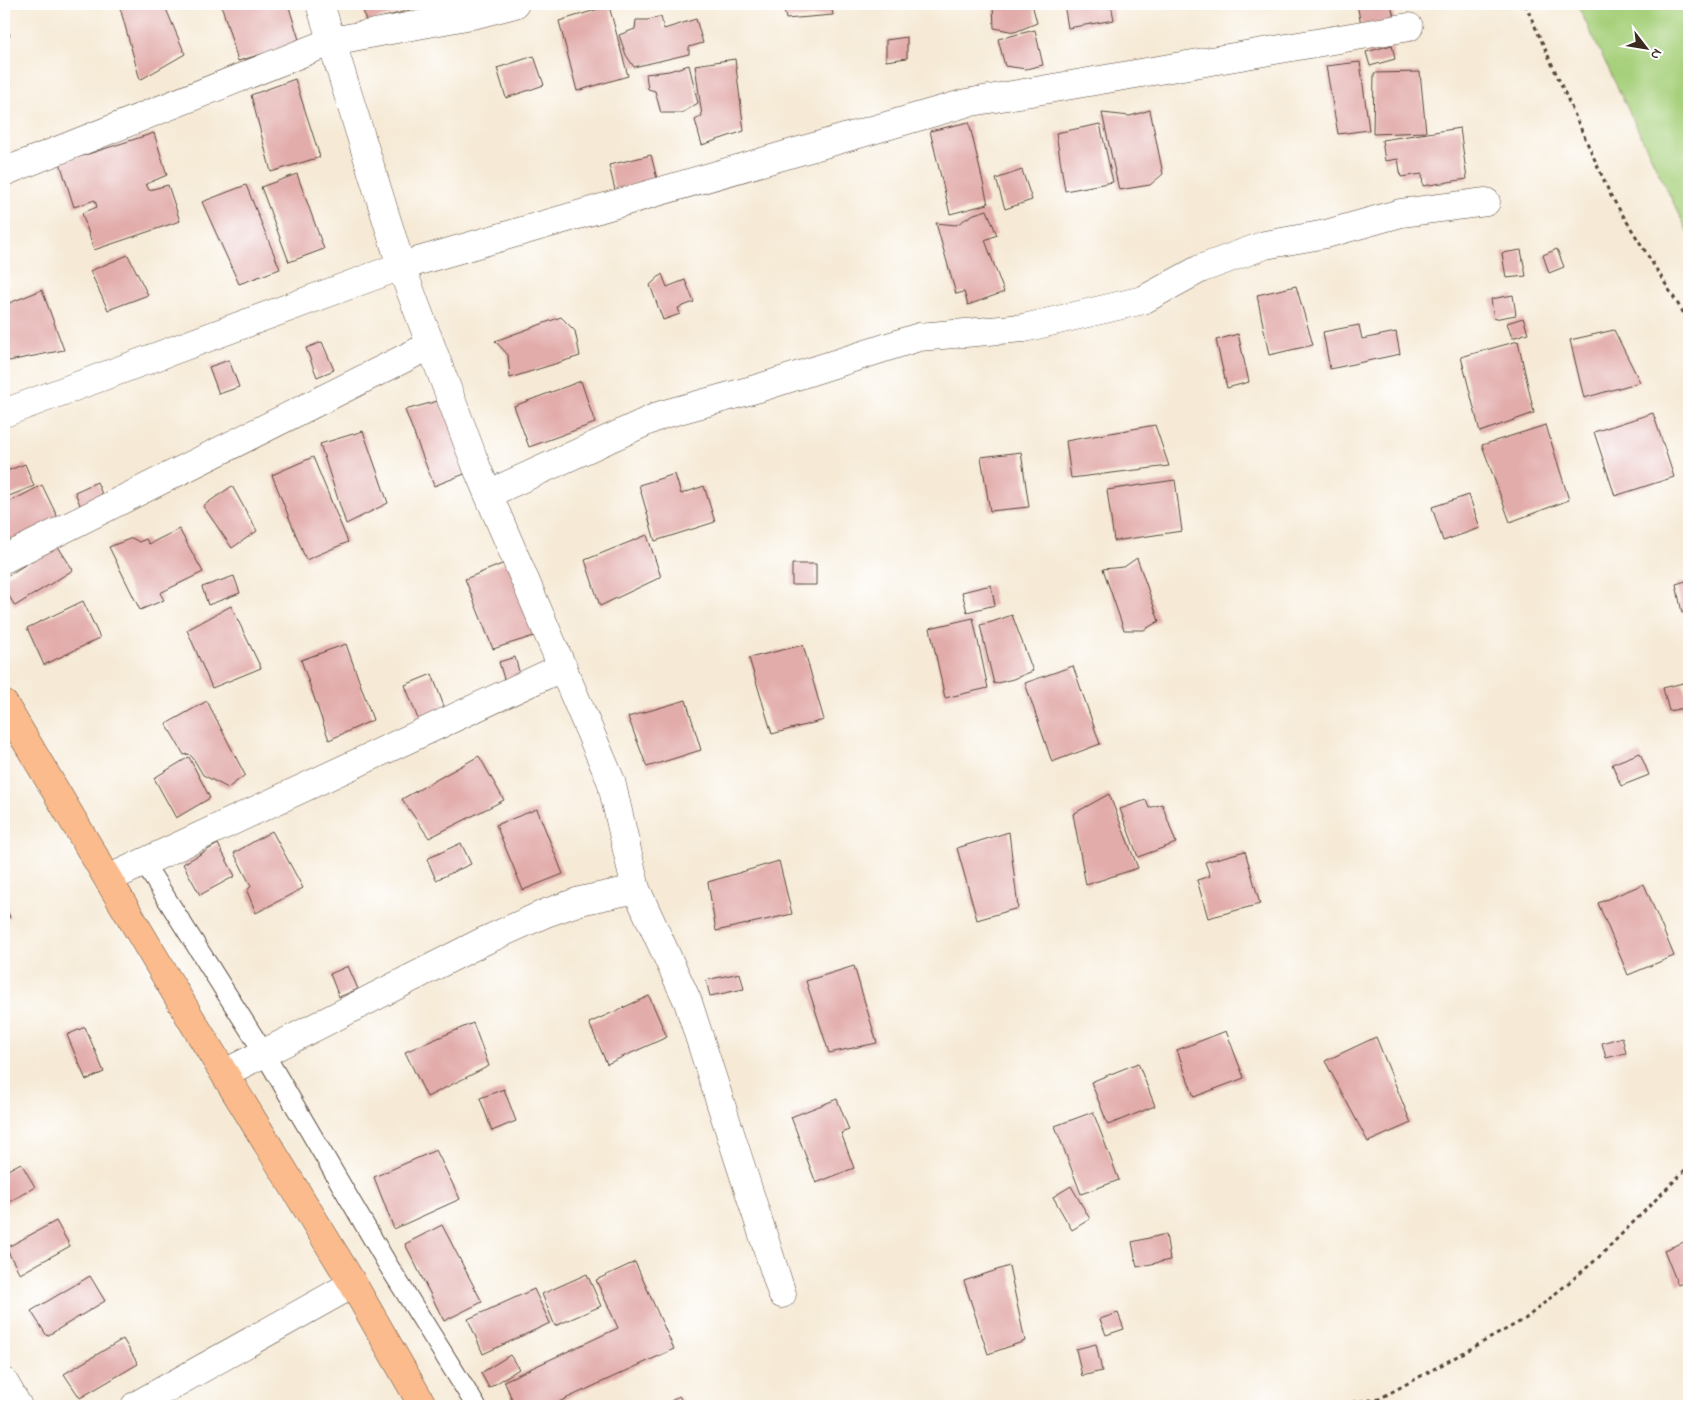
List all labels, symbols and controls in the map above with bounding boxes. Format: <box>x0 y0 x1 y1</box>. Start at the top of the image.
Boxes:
north arrow <box>1620 22 1670 72</box>
text: N <box>1644 44 1667 63</box>

